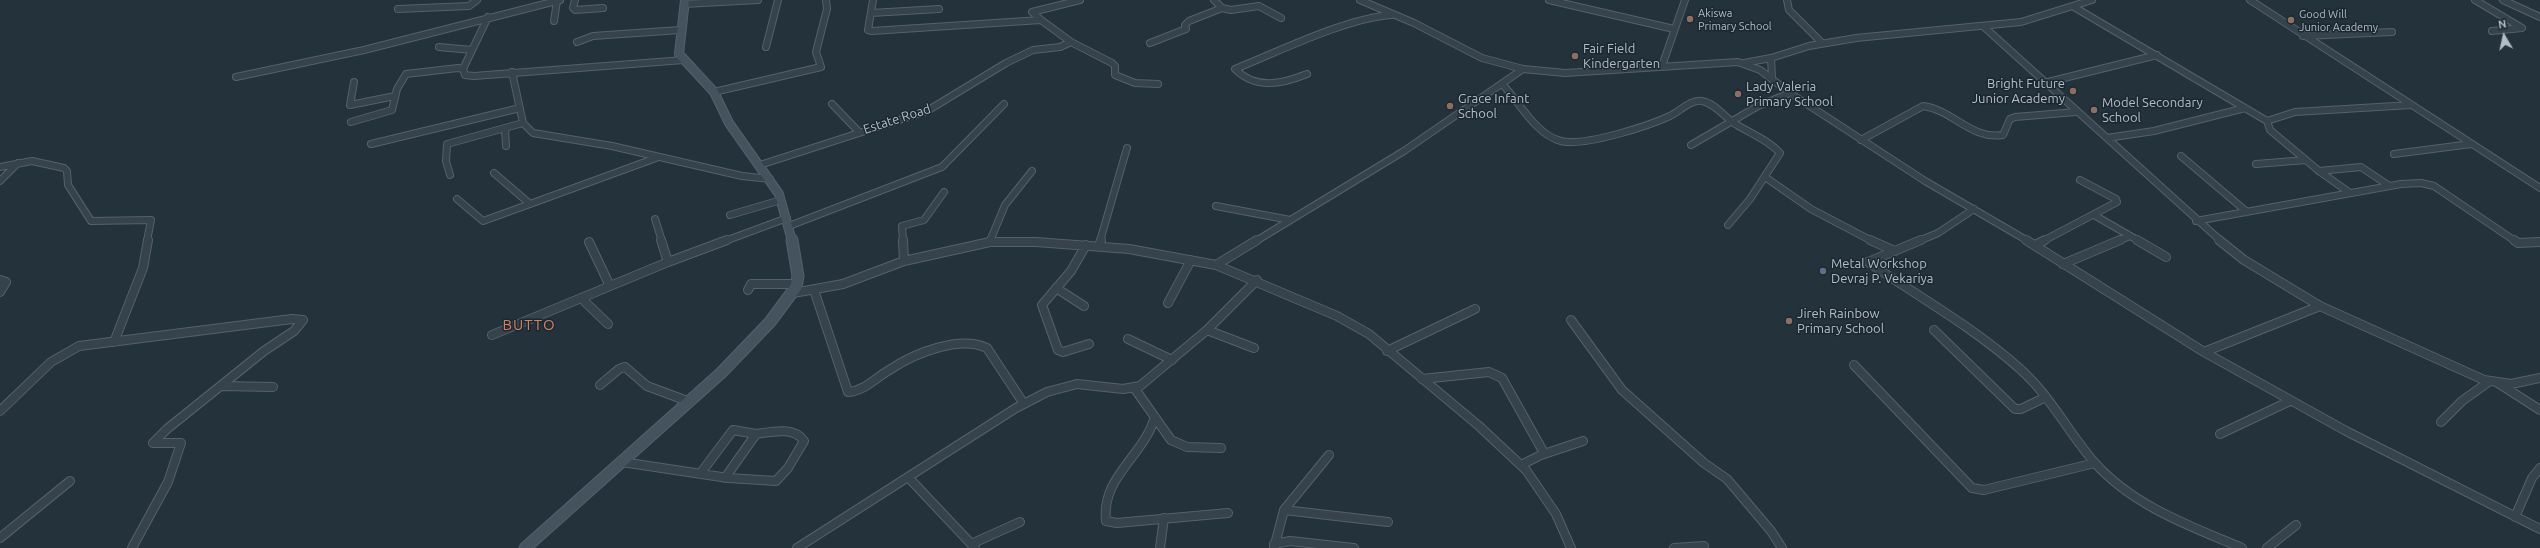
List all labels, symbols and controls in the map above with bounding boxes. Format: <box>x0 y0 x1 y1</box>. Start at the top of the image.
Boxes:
place label: Akiswa Primary School <box>1698 6 1772 32</box>
place label: Good Will Junior Academy <box>2299 7 2378 33</box>
marker: Akiswa Primary School <box>1685 14 1695 24</box>
marker: Good Will Junior Academy <box>2286 15 2296 25</box>
north arrow <box>2484 16 2524 56</box>
text: N <box>2497 18 2507 31</box>
place label: Fair Field Kindergarten <box>1583 41 1660 72</box>
marker: Fair Field Kindergarten <box>1570 51 1580 61</box>
place label: Bright Future Junior Academy <box>1972 76 2065 107</box>
place label: Lady Valeria Primary School <box>1746 79 1833 110</box>
marker: Bright Future Junior Academy <box>2068 86 2078 96</box>
marker: Lady Valeria Primary School <box>1733 89 1743 99</box>
place label: Grace Infant School <box>1458 91 1529 122</box>
place label: Model Secondary School <box>2102 95 2203 126</box>
street label: Estate Road <box>861 101 933 137</box>
marker: Grace Infant School <box>1445 101 1455 111</box>
marker: Model Secondary School <box>2089 105 2099 115</box>
place label: Metal Workshop Devraj P. Vekariya <box>1831 256 1934 287</box>
marker: Metal Workshop Devraj P. Vekariya <box>1818 266 1828 276</box>
place label: Jireh Rainbow Primary School <box>1797 306 1884 337</box>
district label: BUTTO <box>502 316 556 334</box>
marker: Jireh Rainbow Primary School <box>1784 316 1794 326</box>

